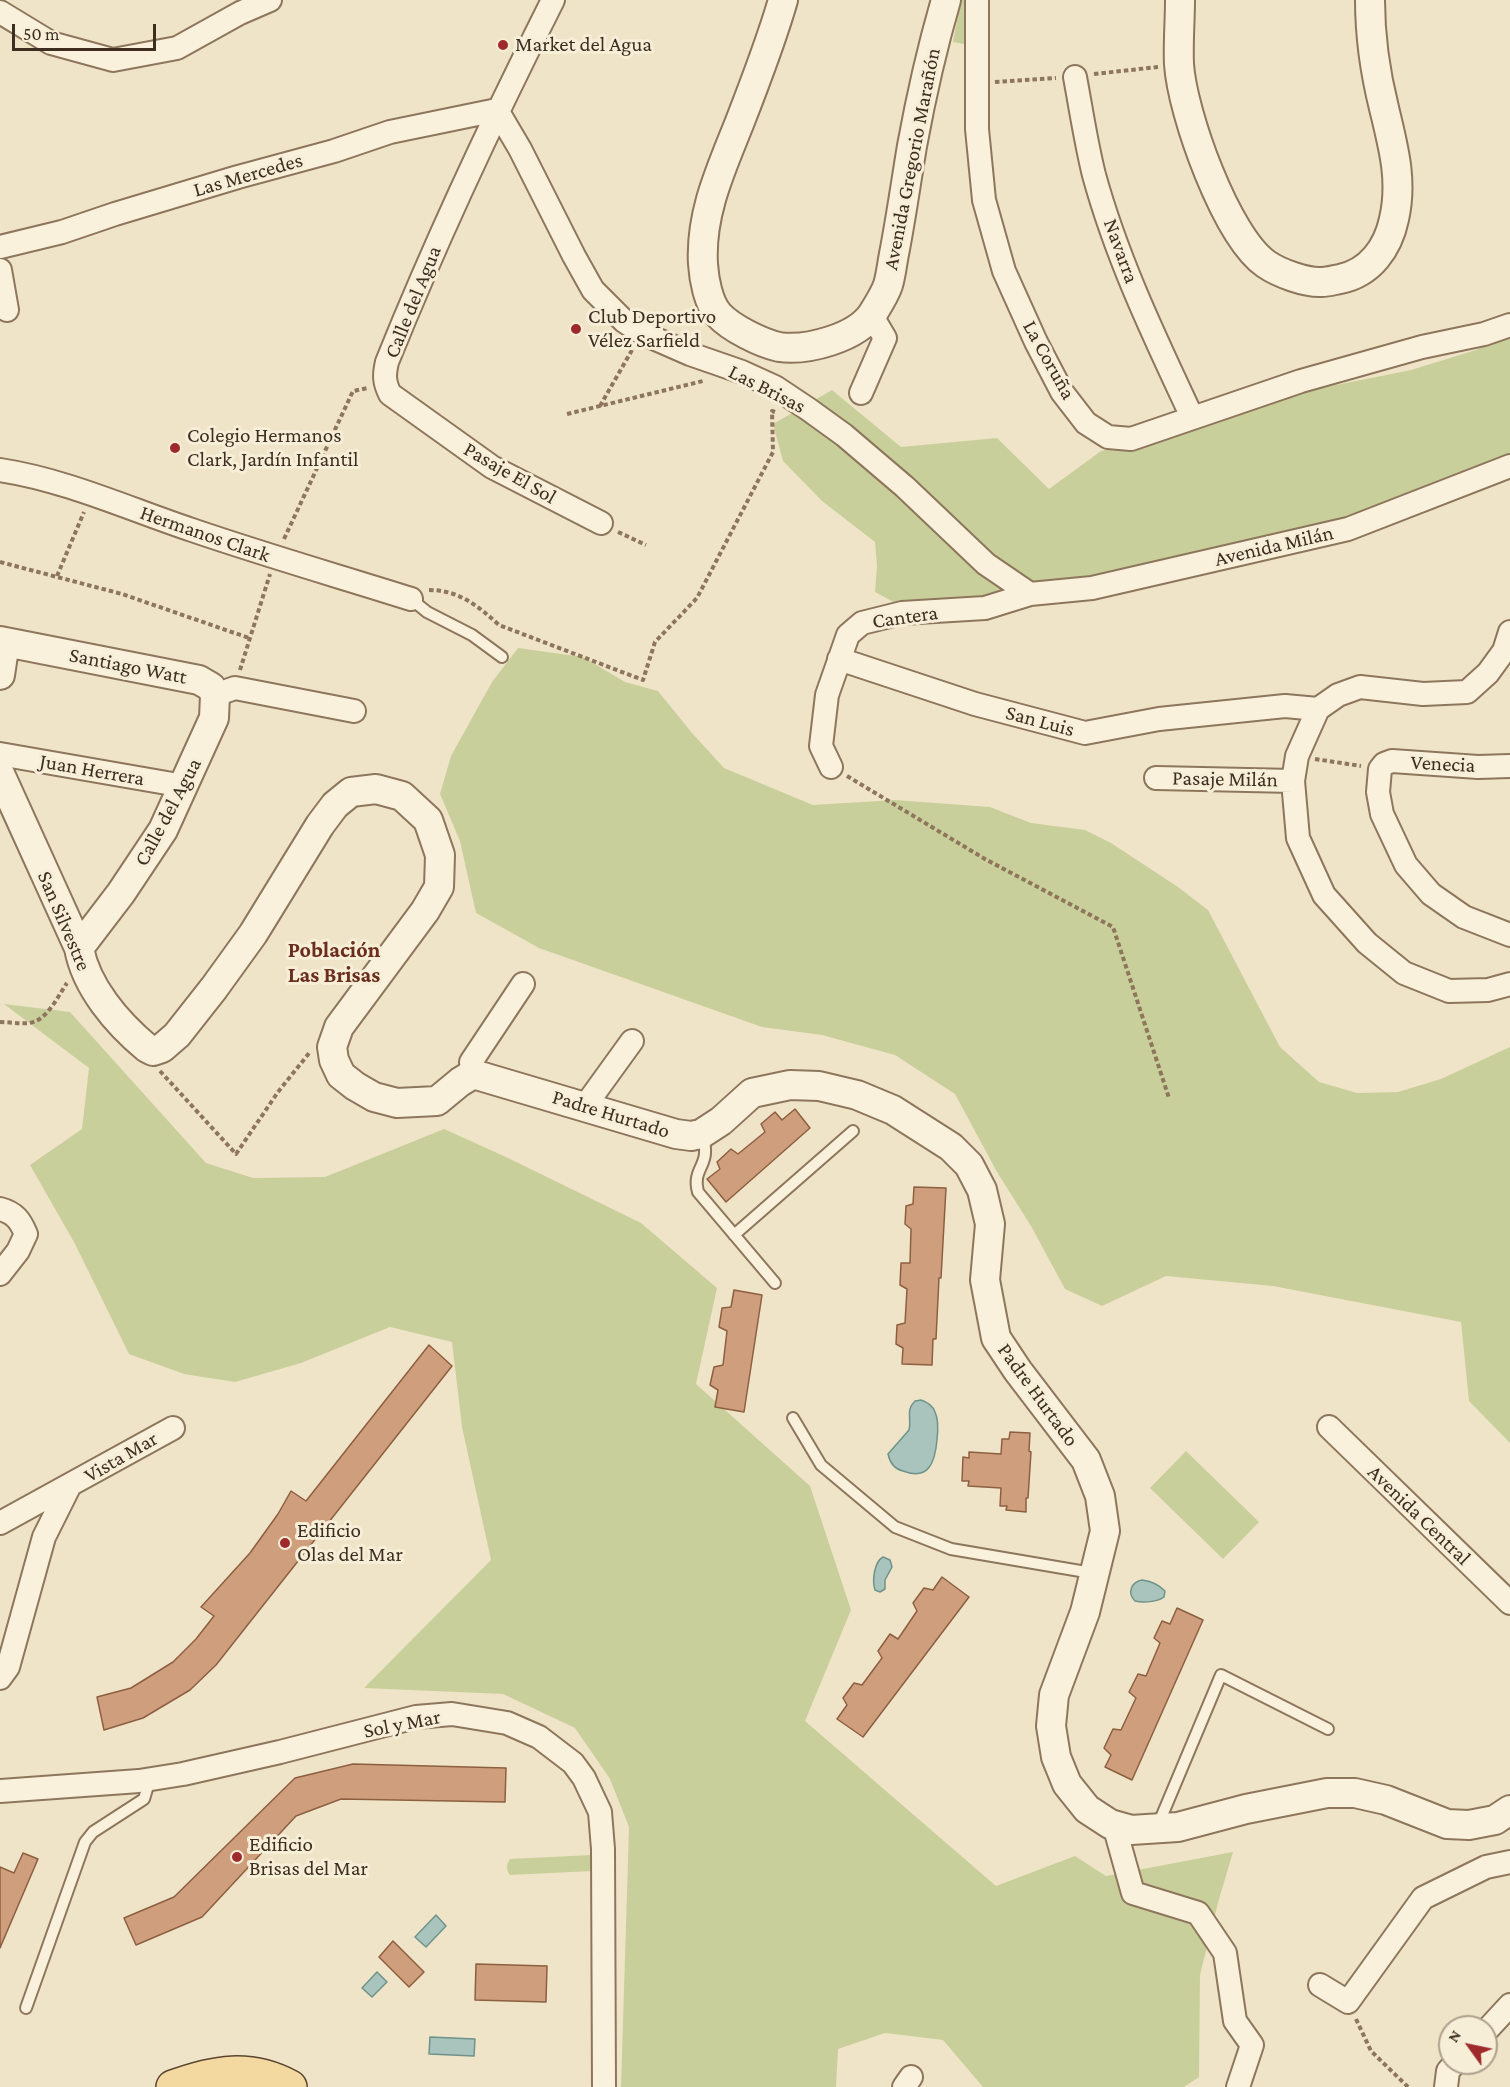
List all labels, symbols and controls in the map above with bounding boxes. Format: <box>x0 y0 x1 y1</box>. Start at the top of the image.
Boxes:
scale bar <box>15 12 159 50</box>
text: 50 m <box>23 24 60 44</box>
place label: Market del Agua <box>515 32 652 58</box>
marker: Market del Agua <box>496 38 510 52</box>
street label: Avenida Gregorio Marañón <box>878 46 946 272</box>
street label: Las Mercedes <box>190 147 306 203</box>
street label: Navarra <box>1098 215 1144 287</box>
street label: Calle del Agua <box>379 242 447 362</box>
place label: Club Deportivo Vélez Sarfield <box>588 304 716 354</box>
street label: La Coruña <box>1017 316 1081 404</box>
marker: Club Deportivo Vélez Sarfield <box>569 322 583 336</box>
street label: Las Brisas <box>724 359 810 419</box>
place label: Colegio Hermanos Clark, Jardín Infantil <box>187 423 358 473</box>
street label: Pasaje El Sol <box>459 436 561 510</box>
marker: Colegio Hermanos Clark, Jardín Infantil <box>168 441 182 455</box>
street label: Hermanos Clark <box>137 500 273 568</box>
street label: Avenida Milán <box>1212 520 1336 572</box>
street label: Cantera <box>871 600 939 634</box>
street label: Santiago Watt <box>67 642 189 690</box>
street label: San Luis <box>1003 700 1077 742</box>
street label: Juan Herrera <box>38 748 146 792</box>
street label: Venecia <box>1410 750 1476 778</box>
street label: Calle del Agua <box>129 754 207 870</box>
street label: Pasaje Milán <box>1172 765 1278 793</box>
street label: San Silvestre <box>32 867 96 975</box>
district label: Población Las Brisas <box>288 937 380 988</box>
street label: Padre Hurtado <box>549 1084 673 1144</box>
street label: Padre Hurtado <box>992 1338 1084 1452</box>
street label: Vista Mar <box>80 1426 162 1488</box>
street label: Avenida Central <box>1362 1459 1476 1571</box>
place label: Edificio Olas del Mar <box>297 1518 403 1568</box>
marker: Edificio Olas del Mar <box>278 1536 292 1550</box>
street label: Sol y Mar <box>361 1704 443 1744</box>
place label: Edificio Brisas del Mar <box>249 1832 368 1882</box>
marker: Edificio Brisas del Mar <box>230 1850 244 1864</box>
north arrow <box>1438 2015 1498 2075</box>
text: N <box>1444 2027 1464 2045</box>

